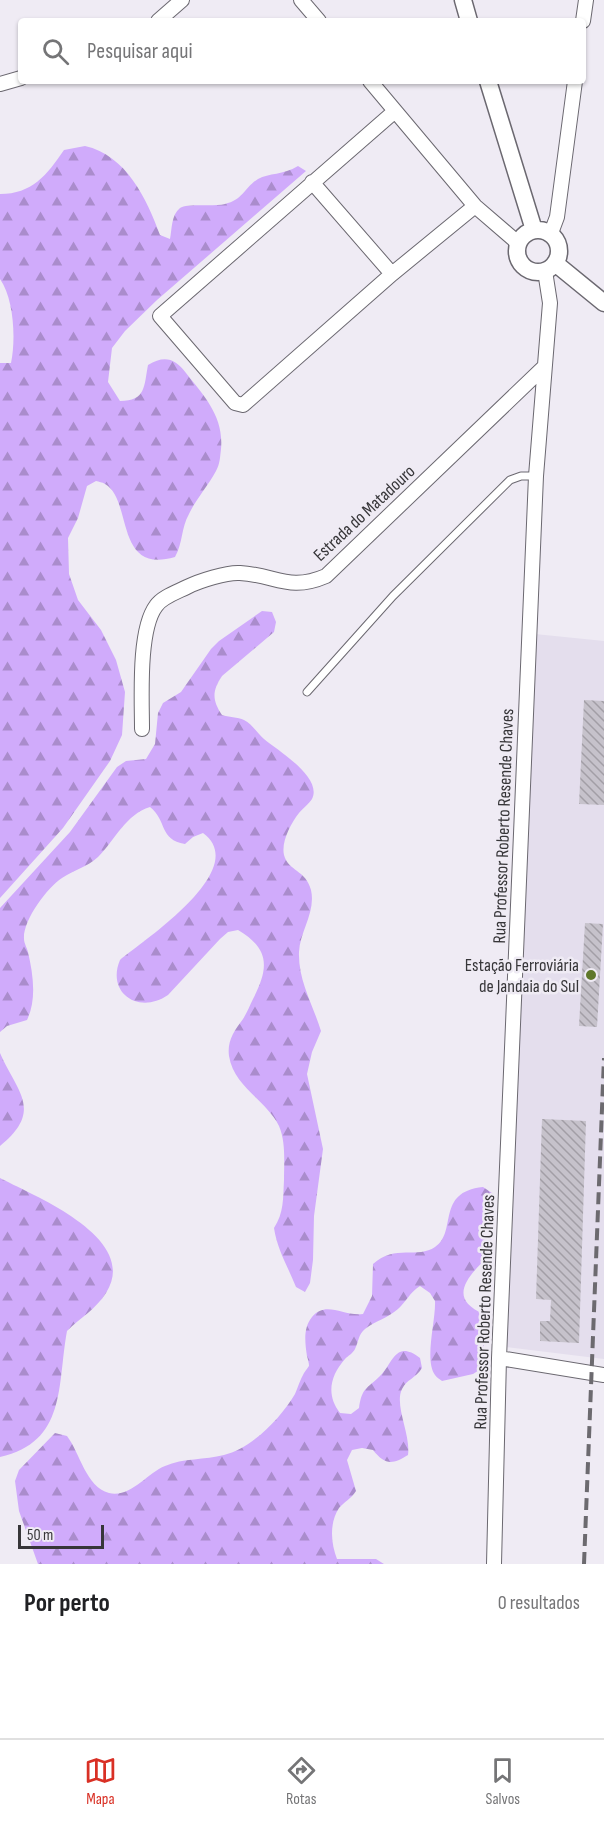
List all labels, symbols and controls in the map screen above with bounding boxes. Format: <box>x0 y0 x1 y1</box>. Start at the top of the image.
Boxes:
search box <box>18 18 586 84</box>
icon: search <box>39 35 72 68</box>
text: Pesquisar aqui <box>87 38 192 65</box>
street label: Estrada do Matadouro <box>309 461 419 566</box>
street label: Rua Professor Roberto Resende Chaves <box>489 708 518 944</box>
place label: Estação Ferroviária de Jandaia do Sul <box>465 955 579 997</box>
marker: Estação Ferroviária de Jandaia do Sul <box>584 968 598 982</box>
street label: Rua Professor Roberto Resende Chaves <box>470 1194 499 1430</box>
scale bar <box>18 1522 104 1550</box>
text: 50 m <box>27 1526 53 1545</box>
text: Por perto <box>24 1588 110 1619</box>
text: 0 resultados <box>498 1591 580 1615</box>
tab: Mapa <box>84 1754 117 1809</box>
tab: Rotas <box>285 1754 318 1809</box>
tab: Salvos <box>486 1754 520 1809</box>

